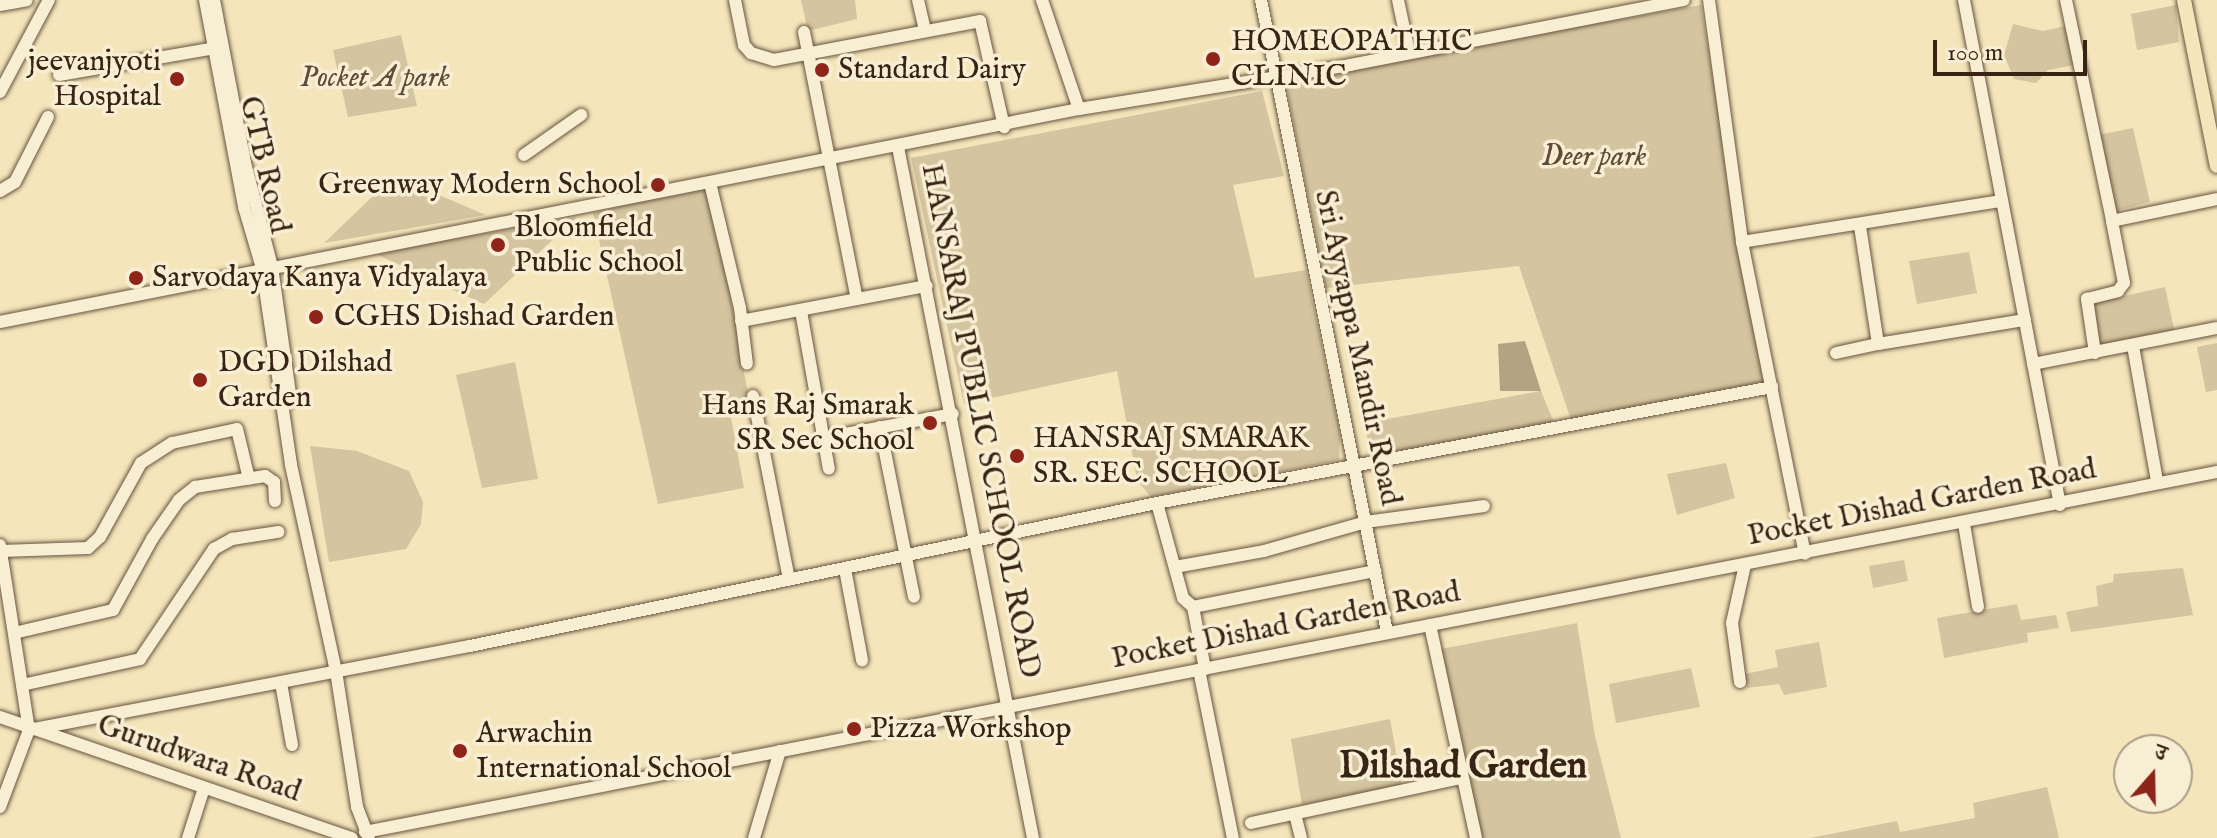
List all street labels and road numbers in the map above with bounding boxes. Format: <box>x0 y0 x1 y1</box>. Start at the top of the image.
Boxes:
street label: GTB Road <box>231 93 297 237</box>
street label: HANSARAJ PUBLIC SCHOOL ROAD <box>912 161 1048 681</box>
street label: Sri Ayyappa Mandir Road <box>1306 187 1408 509</box>
street label: Pocket Dishad Garden Road <box>1745 452 2099 554</box>
street label: Pocket Dishad Garden Road <box>1109 575 1463 677</box>
street label: Gurudwara Road <box>93 707 305 811</box>

